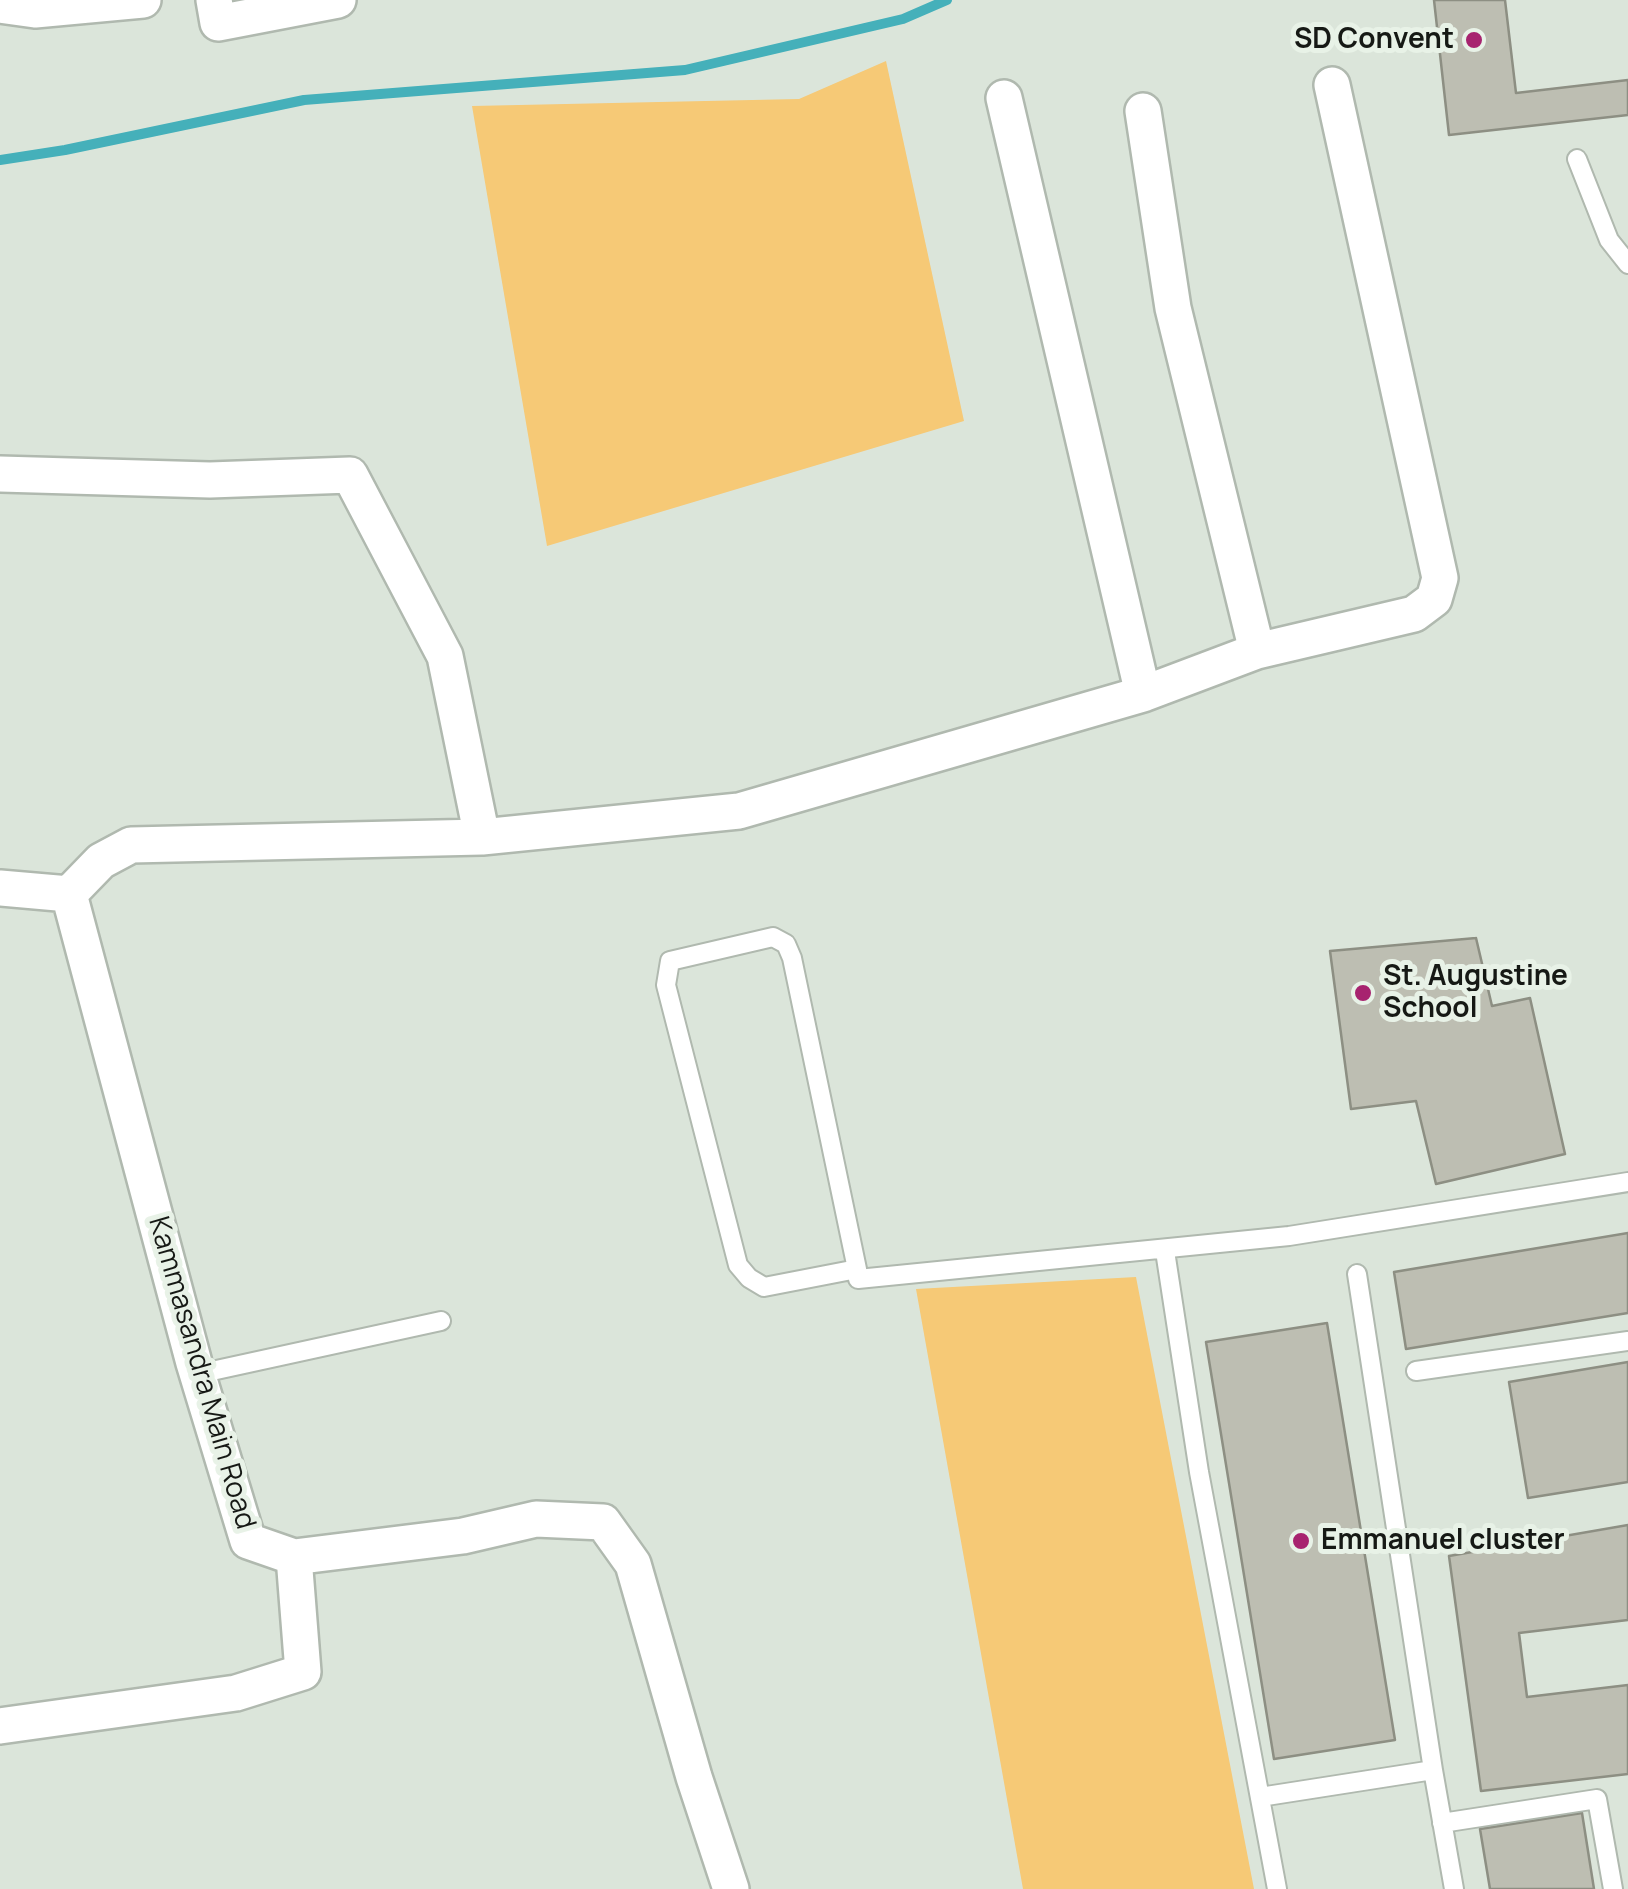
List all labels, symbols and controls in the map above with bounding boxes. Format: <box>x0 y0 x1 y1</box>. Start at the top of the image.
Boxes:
place label: SD Convent <box>1294 23 1454 57</box>
marker: SD Convent <box>1463 29 1485 51</box>
place label: St. Augustine School <box>1383 960 1568 1026</box>
marker: St. Augustine School <box>1352 982 1374 1004</box>
street label: Kammasandra Main Road <box>140 1213 262 1533</box>
place label: Emmanuel cluster <box>1321 1524 1565 1558</box>
marker: Emmanuel cluster <box>1290 1530 1312 1552</box>

